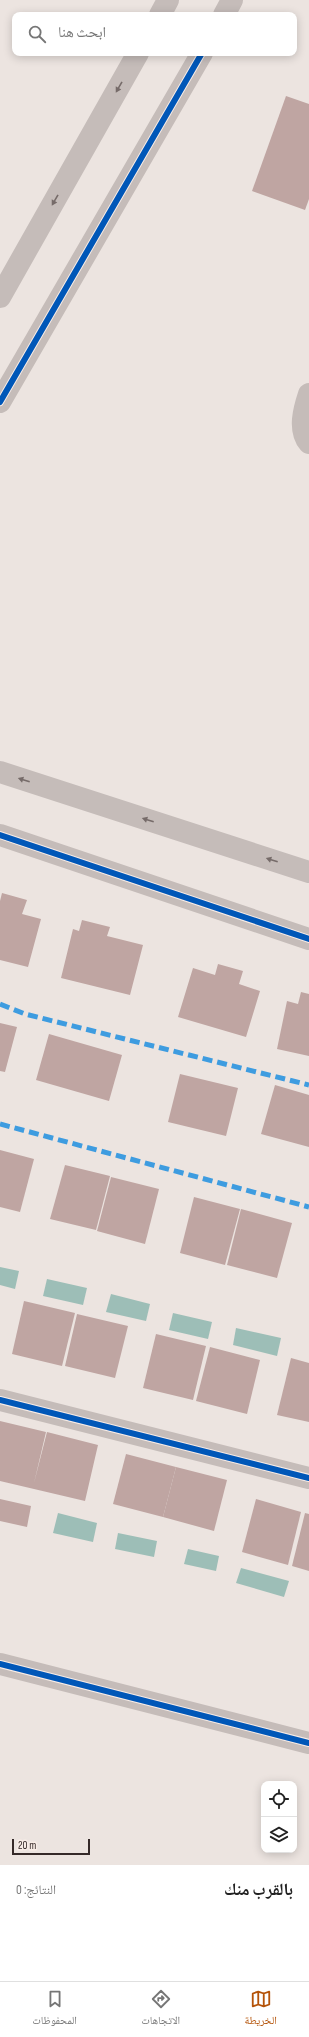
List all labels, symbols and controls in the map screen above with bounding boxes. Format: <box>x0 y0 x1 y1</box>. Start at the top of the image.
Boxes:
search box <box>12 12 297 56</box>
icon: search <box>26 23 48 45</box>
text: ابحث هنا <box>58 23 106 42</box>
one-way arrow <box>115 81 122 93</box>
one-way arrow <box>51 194 58 206</box>
one-way arrow <box>18 777 30 783</box>
one-way arrow <box>142 817 154 823</box>
one-way arrow <box>266 857 278 863</box>
map controls <box>261 1781 297 1853</box>
button: locate <box>261 1781 297 1817</box>
button: layers <box>261 1817 297 1853</box>
scale bar <box>12 1837 90 1856</box>
text: 20 m <box>18 1839 36 1852</box>
text: بالقرب منك <box>224 1880 293 1900</box>
text: النتائج: 0 <box>16 1882 56 1898</box>
tab: المحفوظات <box>32 1988 77 2031</box>
tab: الاتجاهات <box>141 1988 180 2031</box>
tab: الخريطة <box>244 1988 277 2031</box>

